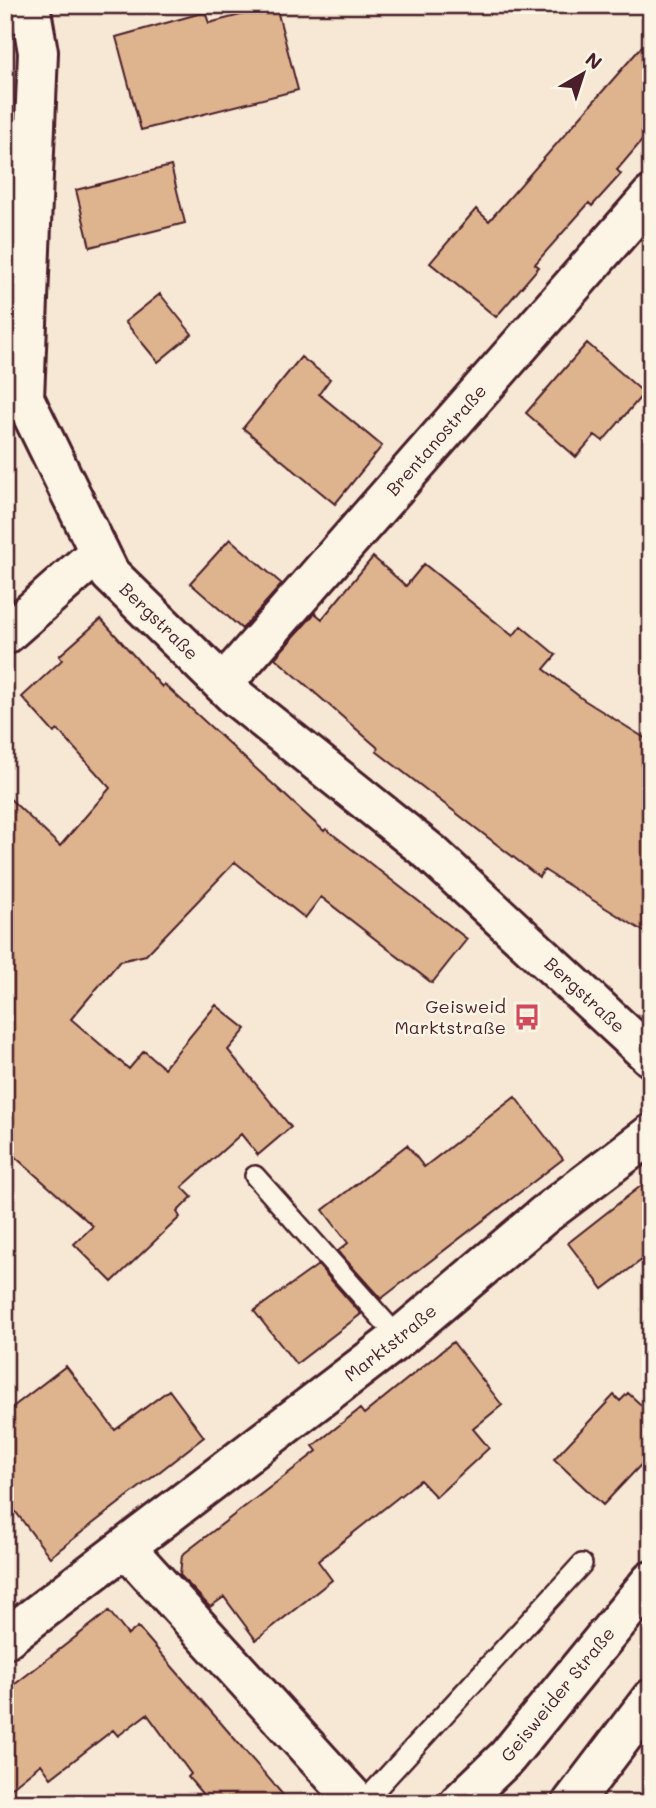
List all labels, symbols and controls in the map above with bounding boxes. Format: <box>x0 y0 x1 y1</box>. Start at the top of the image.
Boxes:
north arrow <box>548 38 618 108</box>
text: N <box>581 46 607 75</box>
street label: Brentanostraße <box>380 379 491 501</box>
street label: Bergstraße <box>115 577 204 665</box>
street label: Bergstraße <box>540 951 631 1038</box>
place label: Geisweid Marktstraße <box>394 994 506 1039</box>
bus stop icon: Geisweid Marktstraße <box>512 1002 542 1032</box>
street label: Marktstraße <box>339 1298 441 1387</box>
street label: Geisweider Straße <box>495 1622 620 1767</box>

